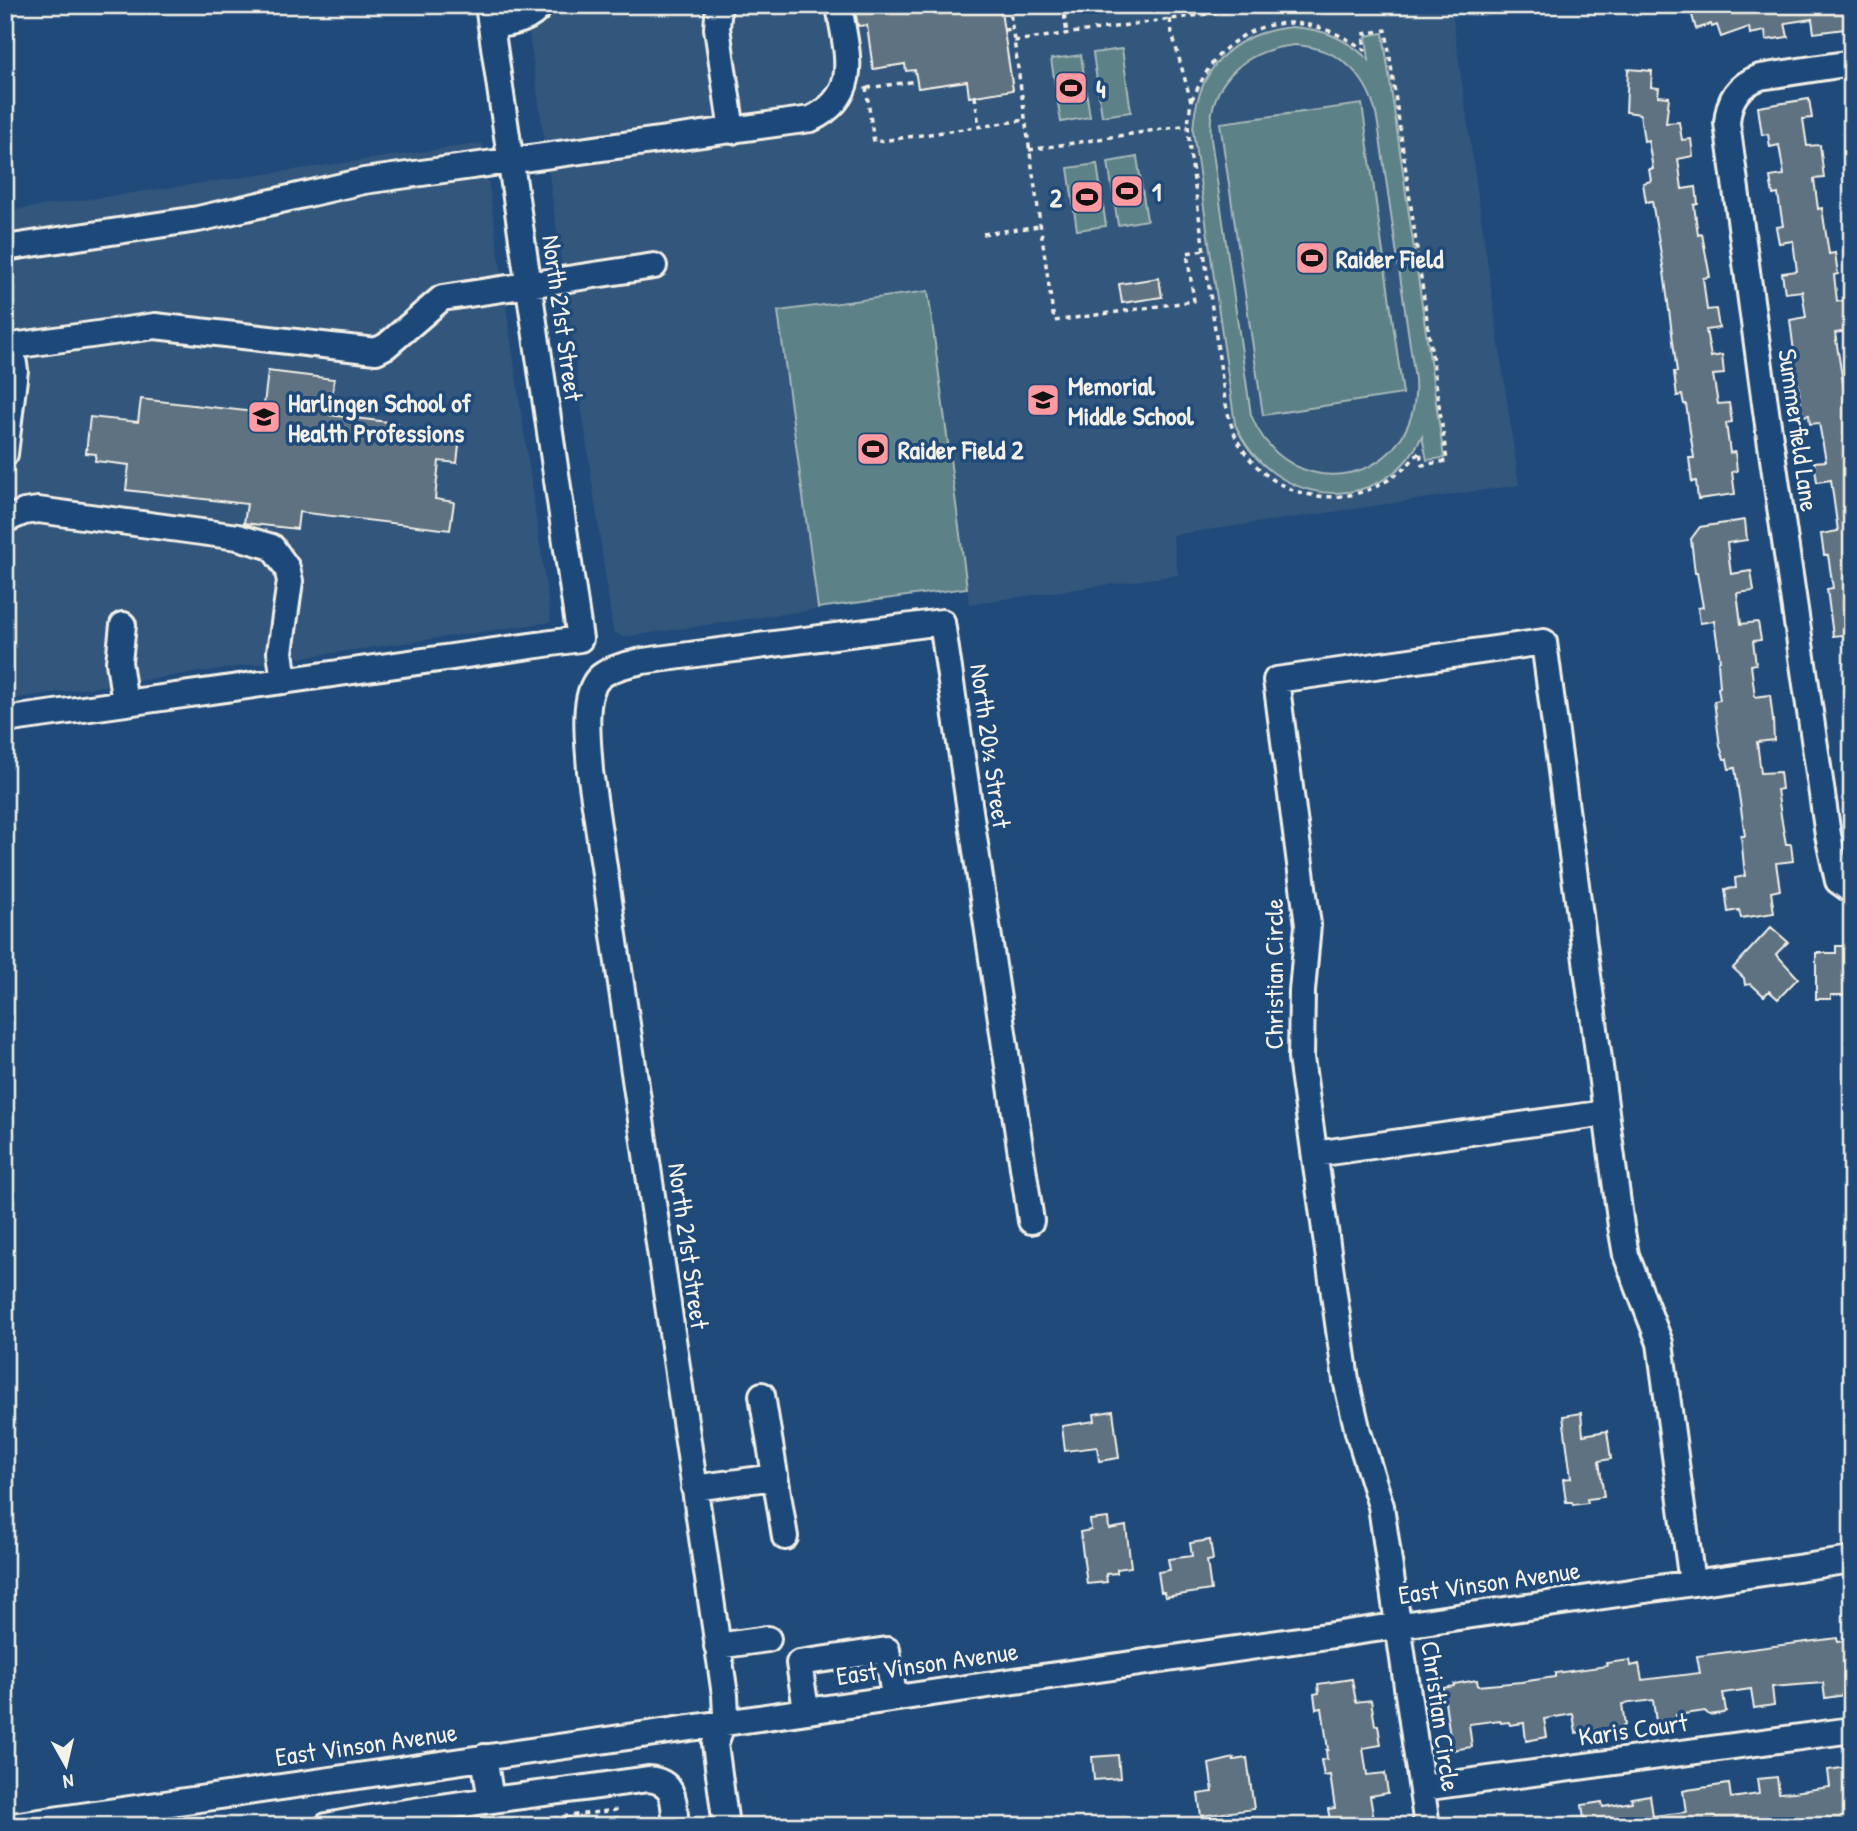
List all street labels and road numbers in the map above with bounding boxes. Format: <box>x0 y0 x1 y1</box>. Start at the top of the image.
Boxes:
street label: North 21st Street <box>534 233 592 404</box>
street label: Summerfield Lane <box>1770 346 1828 514</box>
street label: North 20½ Street <box>962 662 1020 832</box>
street label: Christian Circle <box>1256 898 1291 1050</box>
street label: North 21st Street <box>660 1161 718 1332</box>
street label: East Vinson Avenue <box>1396 1552 1582 1612</box>
street label: East Vinson Avenue <box>834 1633 1020 1693</box>
street label: Christian Circle <box>1413 1639 1469 1793</box>
street label: Karis Court <box>1576 1704 1691 1754</box>
street label: East Vinson Avenue <box>273 1714 459 1774</box>

